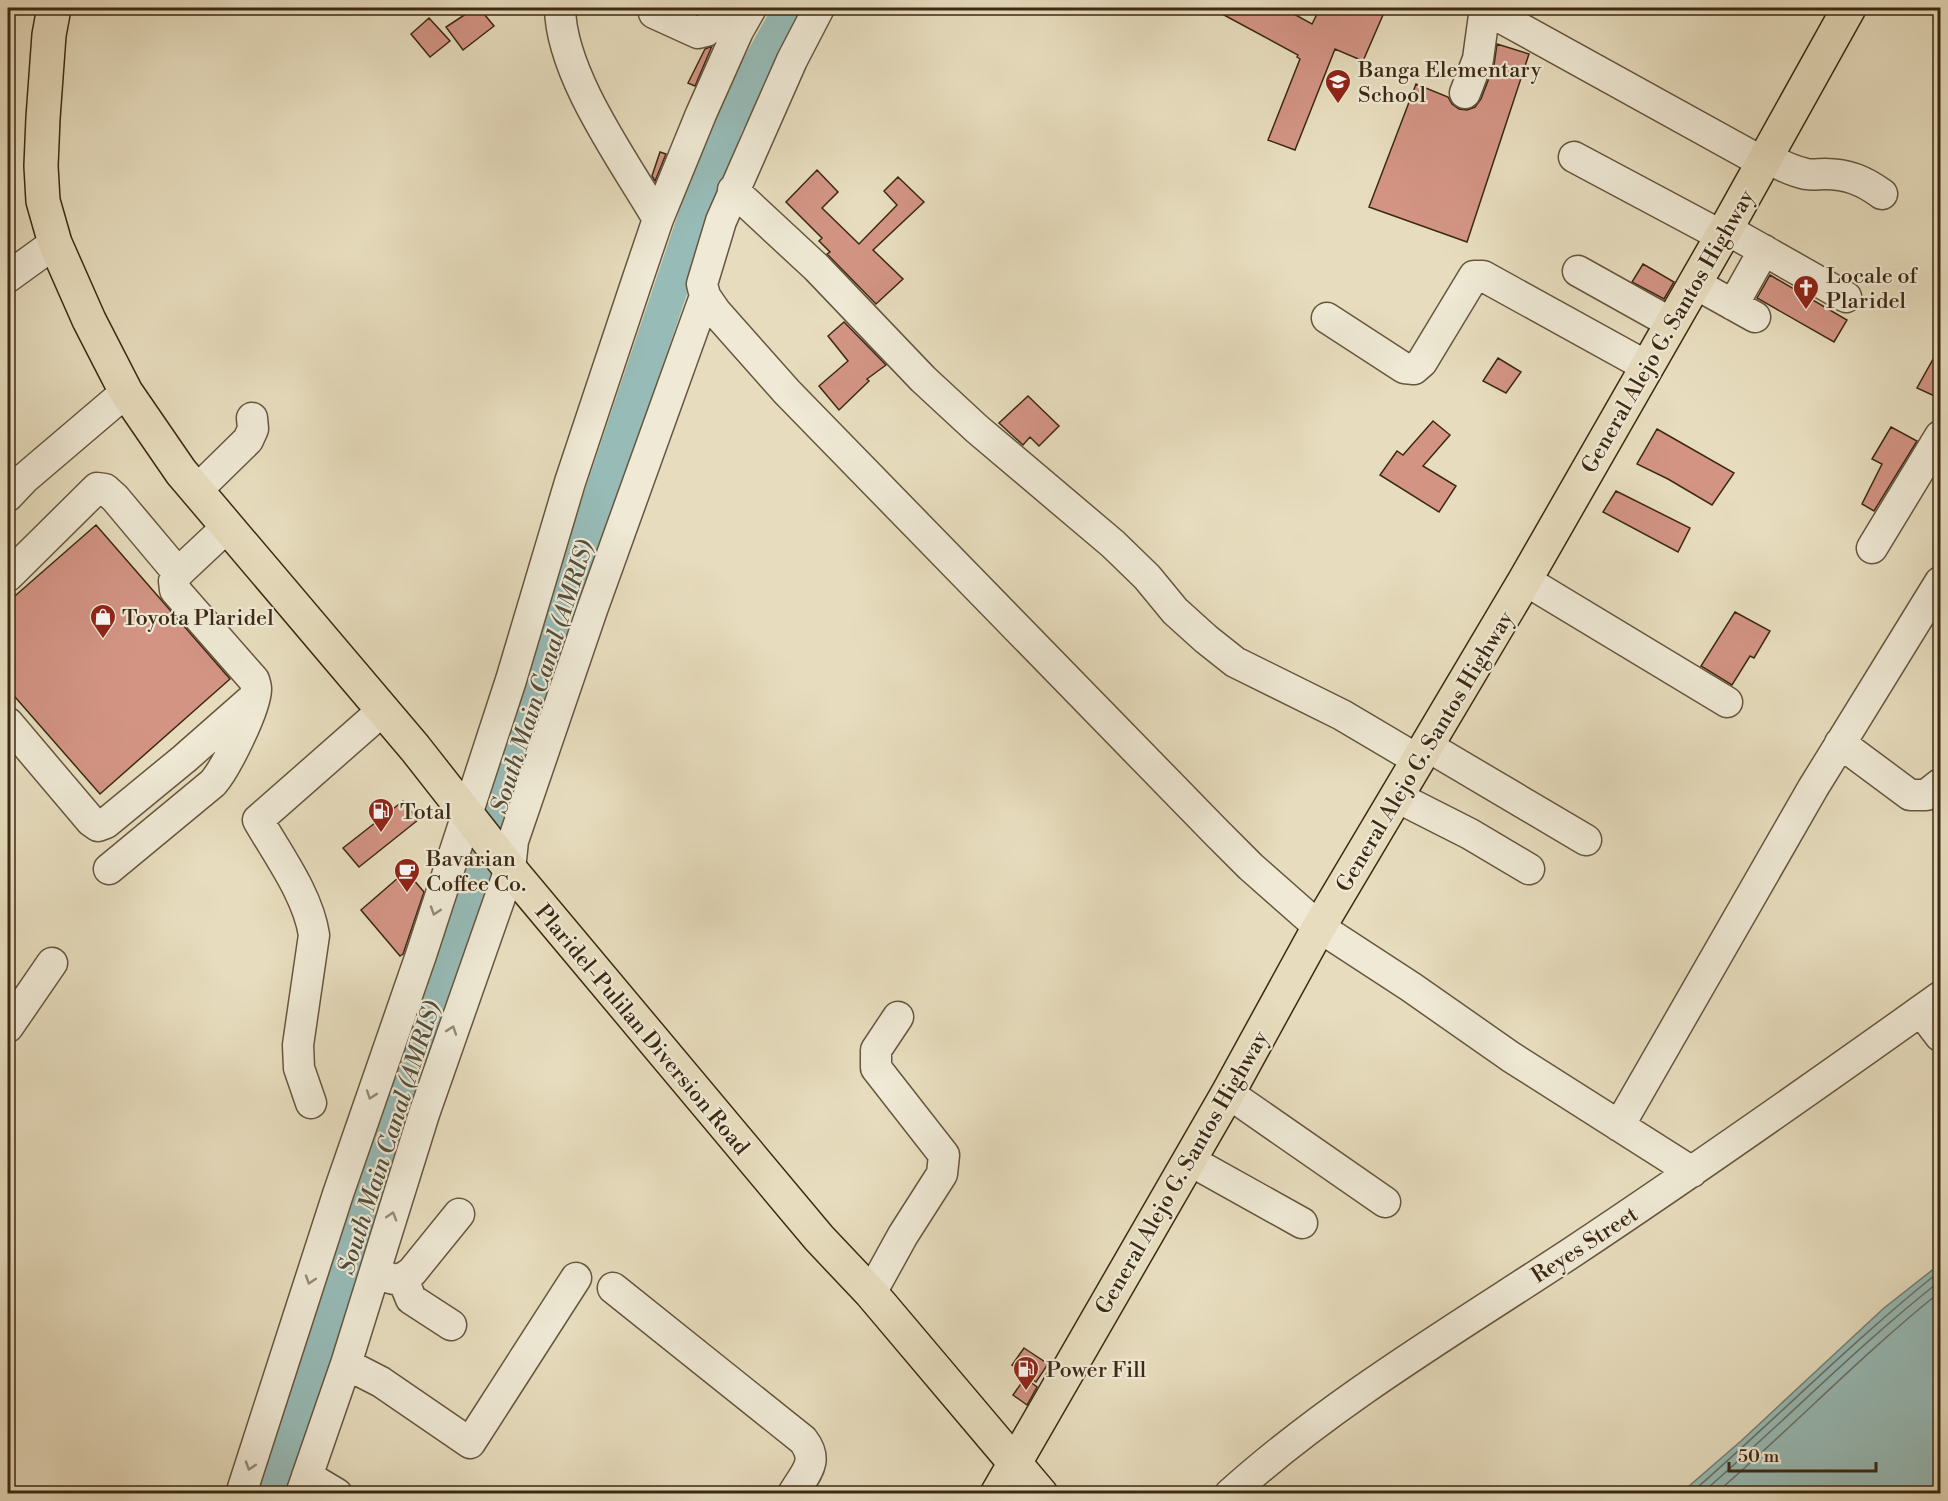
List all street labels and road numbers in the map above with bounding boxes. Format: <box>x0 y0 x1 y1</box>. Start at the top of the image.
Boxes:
street label: General Alejo G. Santos Highway <box>1576 185 1761 478</box>
street label: General Alejo G. Santos Highway <box>1331 606 1520 897</box>
street label: Plaridel-Pulilan Diversion Road <box>529 899 755 1161</box>
street label: General Alejo G. Santos Highway <box>1090 1026 1275 1319</box>
street label: Reyes Street <box>1527 1201 1643 1290</box>

